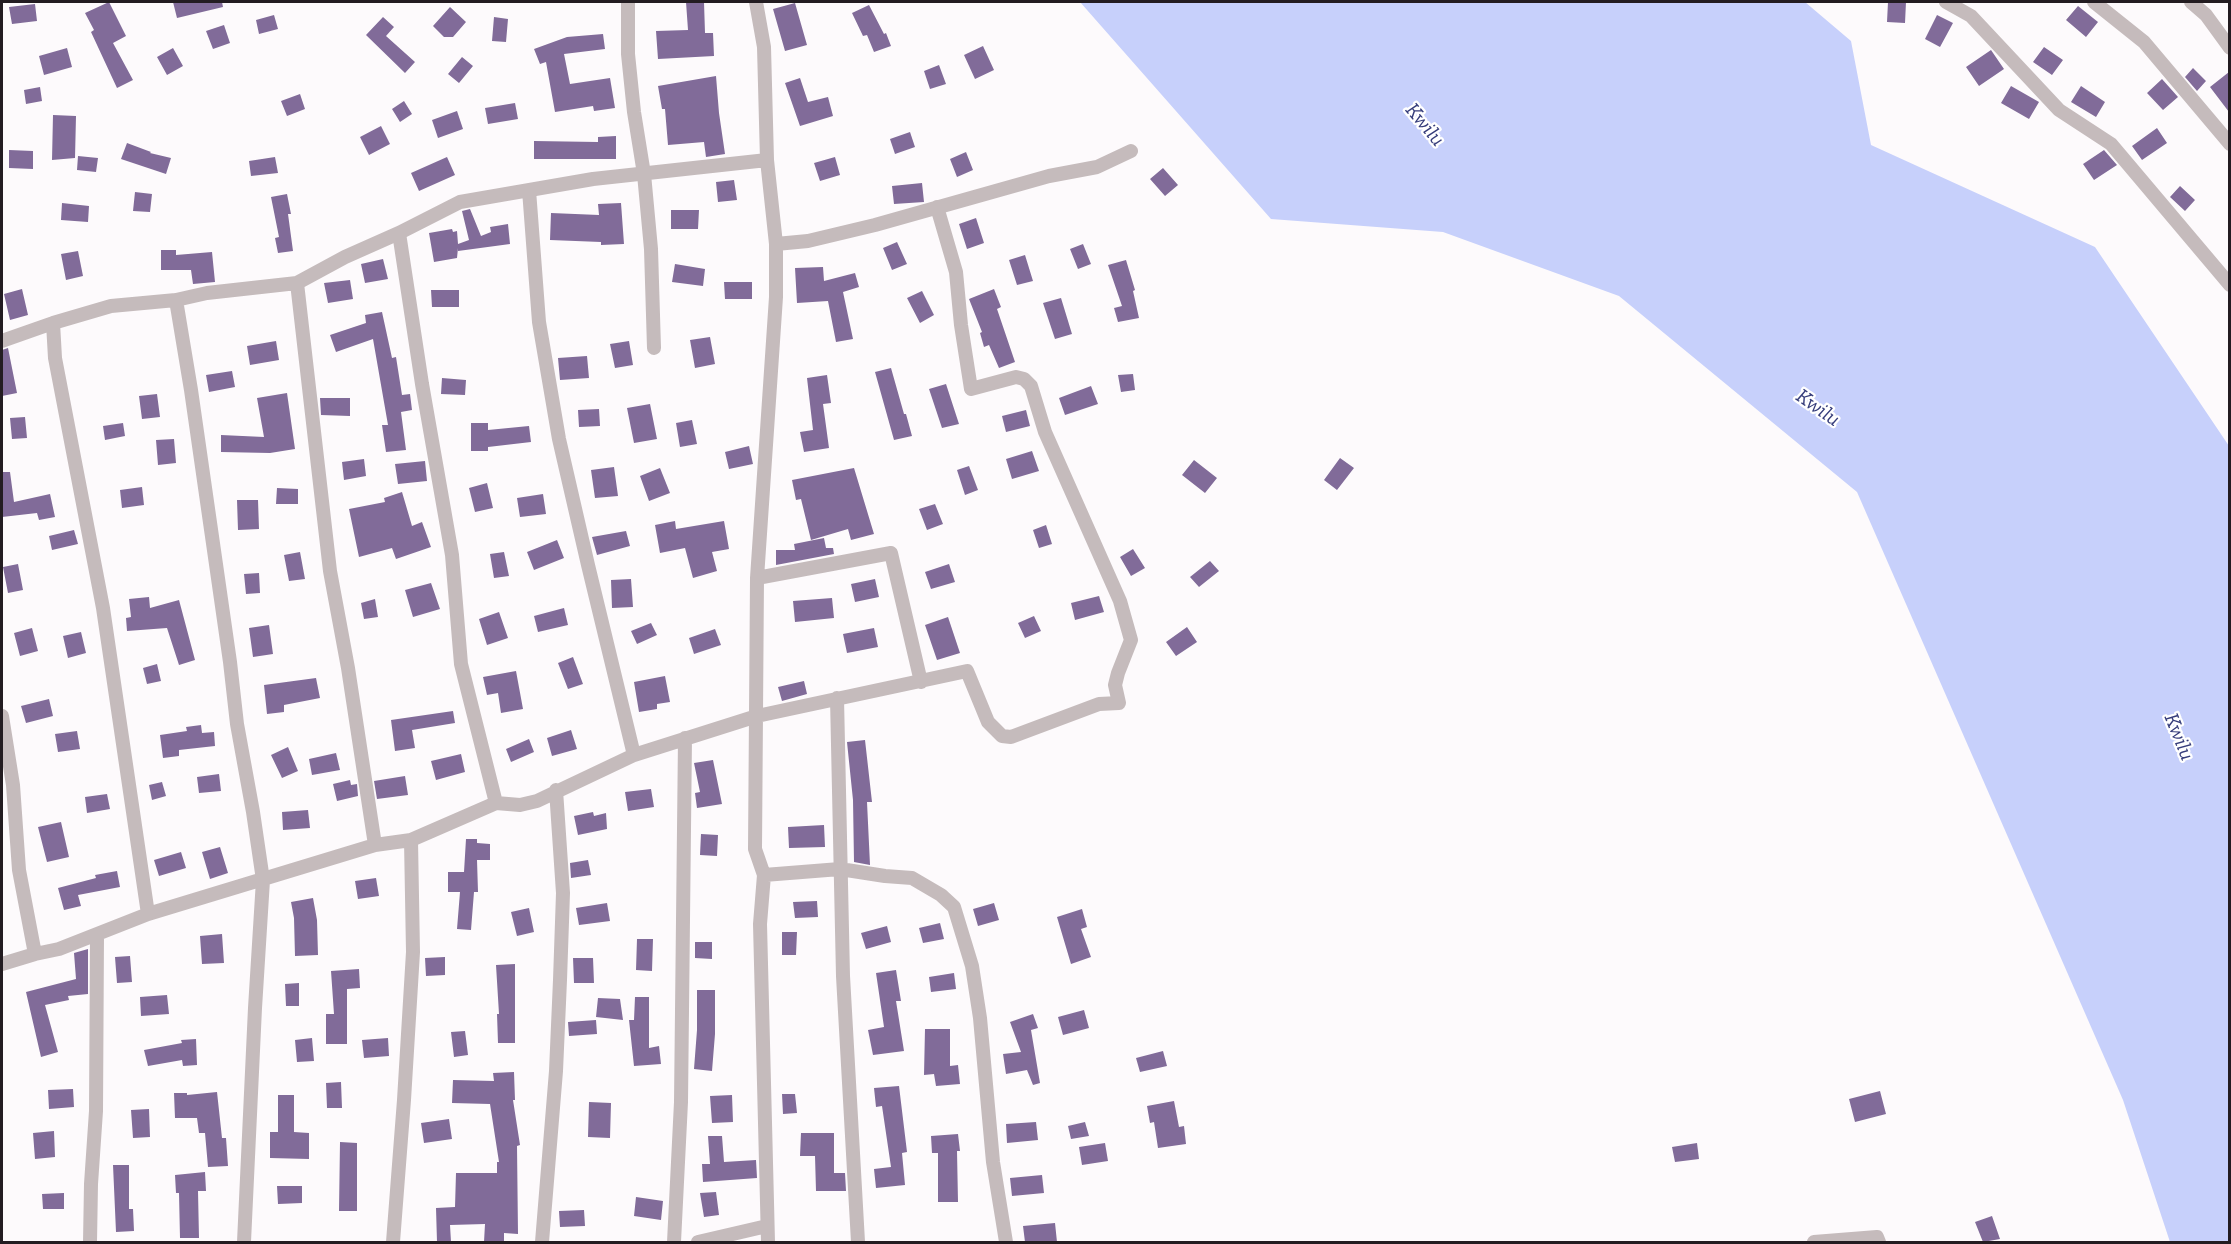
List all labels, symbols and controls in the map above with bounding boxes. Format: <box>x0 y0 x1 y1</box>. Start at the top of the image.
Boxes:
water label: Kwilu <box>1400 98 1450 152</box>
water label: Kwilu <box>1791 384 1845 432</box>
water label: Kwilu <box>2158 710 2200 764</box>

